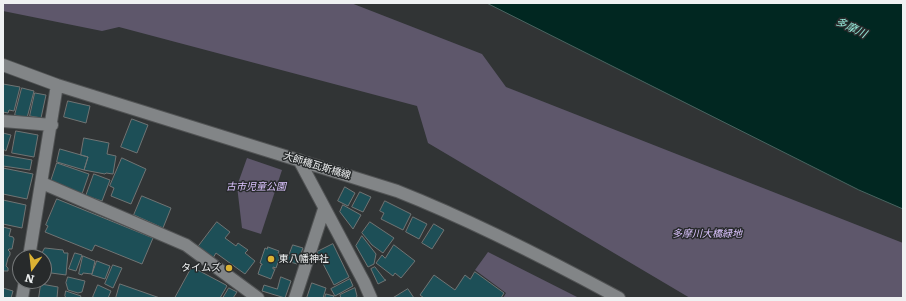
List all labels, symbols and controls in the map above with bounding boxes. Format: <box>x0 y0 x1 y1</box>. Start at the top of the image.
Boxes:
water label: 多摩川 <box>833 15 869 41</box>
street label: 大師橋瓦斯橋線 <box>282 150 352 182</box>
park label: 古市児童公園 <box>226 181 286 193</box>
park label: 多摩川大橋緑地 <box>672 228 742 240</box>
north arrow <box>12 249 52 289</box>
place label: 東八幡神社 <box>279 253 329 265</box>
marker: 東八幡神社 <box>266 254 276 264</box>
place label: タイムズ <box>181 262 221 274</box>
marker: タイムズ <box>224 263 234 273</box>
text: N <box>23 271 36 289</box>

